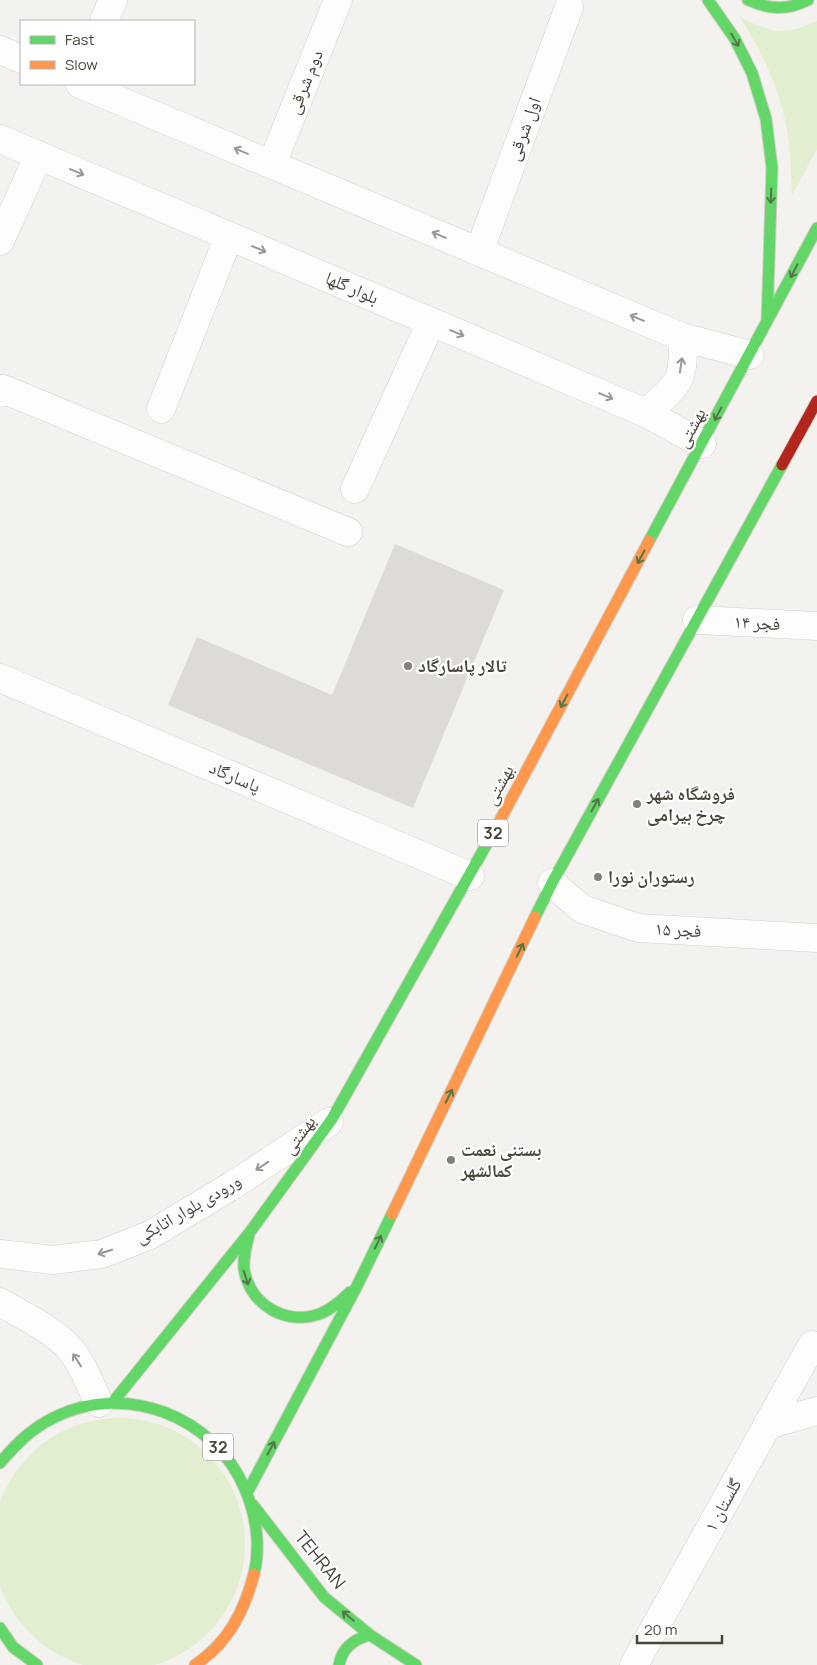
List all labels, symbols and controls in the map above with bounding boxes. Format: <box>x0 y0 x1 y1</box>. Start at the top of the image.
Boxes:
legend <box>20 20 195 85</box>
text: Fast <box>65 29 94 50</box>
one-way arrow <box>731 33 741 47</box>
street label: دوم شرقی <box>280 46 329 118</box>
text: Slow <box>65 54 98 75</box>
street label: اول شرقی <box>500 94 546 164</box>
one-way arrow <box>234 146 249 156</box>
one-way arrow <box>69 167 84 177</box>
one-way arrow <box>767 188 776 204</box>
one-way arrow <box>432 229 447 239</box>
one-way arrow <box>251 244 266 254</box>
one-way arrow <box>789 263 799 278</box>
street label: بلوار گلها <box>322 265 383 309</box>
one-way arrow <box>630 313 645 323</box>
one-way arrow <box>449 328 464 338</box>
one-way arrow <box>677 357 687 373</box>
one-way arrow <box>598 392 613 402</box>
street label: بهشتی <box>670 403 711 452</box>
one-way arrow <box>713 407 723 422</box>
one-way arrow <box>636 550 646 565</box>
street label: فجر ۱۴ <box>733 609 781 635</box>
place label: تالار پاسارگاد <box>418 653 507 677</box>
marker: تالار پاسارگاد <box>402 660 414 672</box>
one-way arrow <box>559 693 569 708</box>
street label: پاسارگاد <box>206 755 265 798</box>
street label: بهشتی <box>478 760 519 809</box>
place label: فروشگاه شهر چرخ بیرامی <box>646 781 735 826</box>
one-way arrow <box>590 798 600 813</box>
marker: فروشگاه شهر چرخ بیرامی <box>631 798 643 810</box>
road number: 32 <box>478 820 508 846</box>
place label: رستوران نورا <box>608 864 695 888</box>
marker: رستوران نورا <box>592 871 604 883</box>
street label: فجر ۱۵ <box>654 916 702 942</box>
one-way arrow <box>515 942 525 957</box>
one-way arrow <box>445 1089 454 1104</box>
street label: بهشتی <box>276 1110 320 1159</box>
place label: بستنی نعمت کمالشهر <box>460 1137 541 1182</box>
marker: بستنی نعمت کمالشهر <box>445 1154 457 1166</box>
one-way arrow <box>256 1161 270 1171</box>
street label: ورودی بلوار اتابکی <box>130 1168 245 1248</box>
one-way arrow <box>374 1235 384 1250</box>
one-way arrow <box>97 1247 113 1257</box>
one-way arrow <box>242 1270 252 1286</box>
one-way arrow <box>72 1353 82 1367</box>
road number: 32 <box>203 1434 233 1460</box>
one-way arrow <box>266 1441 276 1456</box>
street label: گلستان ۱ <box>698 1473 747 1535</box>
street label: TEHRAN <box>290 1525 352 1594</box>
one-way arrow <box>341 1611 354 1622</box>
scale bar <box>637 1612 722 1644</box>
text: 20 m <box>644 1619 677 1640</box>

